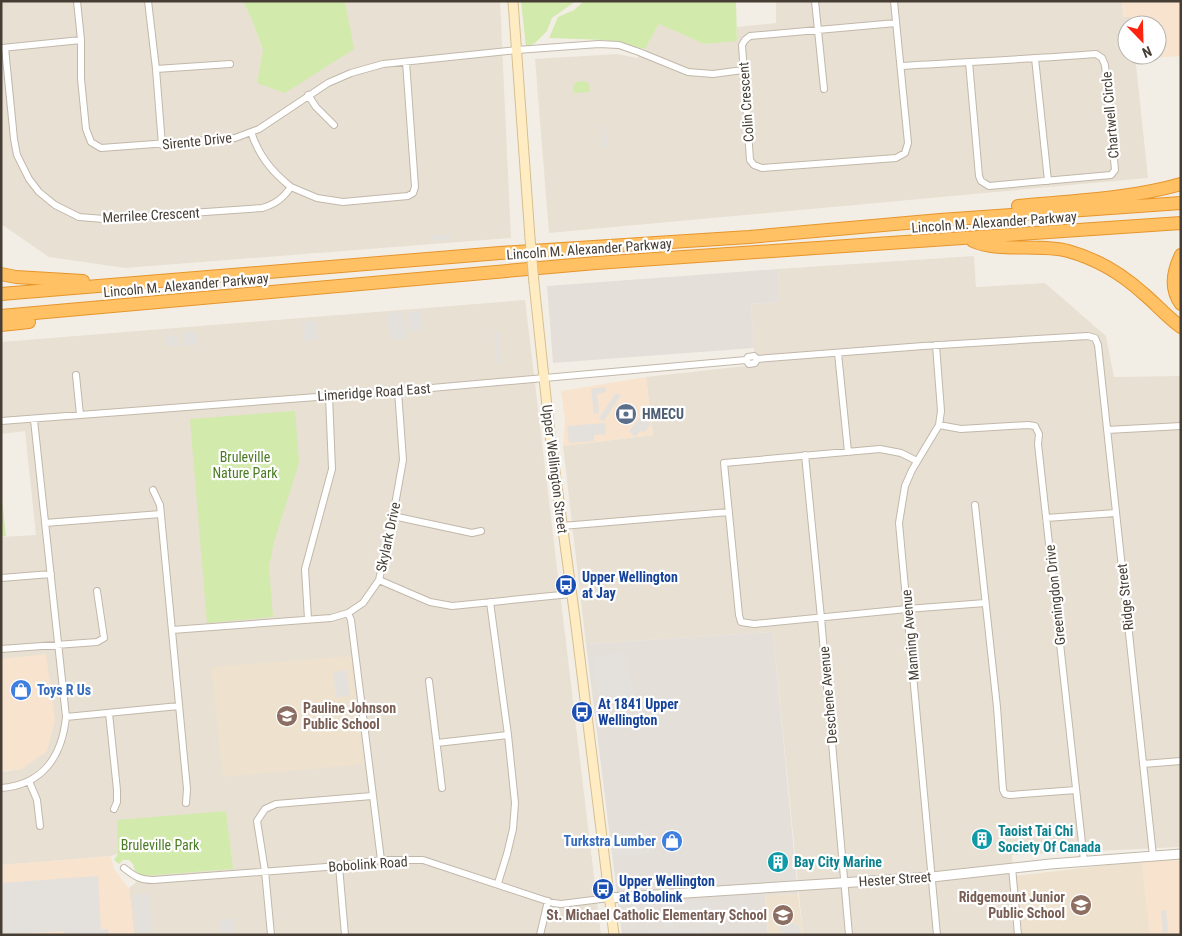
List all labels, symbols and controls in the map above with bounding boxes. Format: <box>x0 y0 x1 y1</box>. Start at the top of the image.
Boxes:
north arrow <box>1117 15 1167 65</box>
text: N <box>1140 43 1154 61</box>
street label: Colin Crescent <box>735 61 757 143</box>
street label: Chartwell Circle <box>1098 71 1122 159</box>
street label: Sirente Drive <box>161 129 233 153</box>
street label: Merrilee Crescent <box>102 204 200 226</box>
street label: Lincoln M. Alexander Parkway <box>911 208 1077 236</box>
street label: Lincoln M. Alexander Parkway <box>506 235 672 263</box>
street label: Lincoln M. Alexander Parkway <box>103 270 269 300</box>
street label: Limeridge Road East <box>317 380 431 404</box>
bank icon: HMECU <box>614 402 638 426</box>
street label: Upper Wellington Street <box>539 404 571 534</box>
place label: HMECU <box>642 406 684 422</box>
park label: Bruleville Nature Park <box>212 449 278 481</box>
street label: Skylark Drive <box>373 500 403 573</box>
street label: Greeningdon Drive <box>1042 543 1068 646</box>
street label: Ridge Street <box>1114 563 1136 631</box>
place label: Upper Wellington at Jay <box>582 569 678 601</box>
bus stop icon: Upper Wellington at Jay <box>554 573 578 597</box>
street label: Manning Avenue <box>898 588 922 681</box>
street label: Deschene Avenue <box>816 645 840 744</box>
shop icon: Toys R Us <box>9 678 33 702</box>
place label: Toys R Us <box>37 682 91 698</box>
place label: At 1841 Upper Wellington <box>598 696 679 728</box>
place label: Pauline Johnson Public School <box>303 700 396 732</box>
bus stop icon: At 1841 Upper Wellington <box>570 700 594 724</box>
school or university icon: Pauline Johnson Public School <box>275 704 299 728</box>
place label: Taoist Tai Chi Society Of Canada <box>998 823 1101 855</box>
building icon: Taoist Tai Chi Society Of Canada <box>970 827 994 851</box>
shop icon: Turkstra Lumber <box>660 829 684 853</box>
place label: Turkstra Lumber <box>564 833 656 849</box>
park label: Bruleville Park <box>121 837 200 853</box>
building icon: Bay City Marine <box>766 850 790 874</box>
street label: Bobolink Road <box>328 853 408 875</box>
place label: Bay City Marine <box>794 854 882 870</box>
street label: Hester Street <box>858 868 932 890</box>
place label: Upper Wellington at Bobolink <box>619 873 715 905</box>
bus stop icon: Upper Wellington at Bobolink <box>591 877 615 901</box>
place label: Ridgemount Junior Public School <box>959 889 1065 921</box>
school or university icon: Ridgemount Junior Public School <box>1069 893 1093 917</box>
school or university icon: St. Michael Catholic Elementary School <box>771 903 795 927</box>
place label: St. Michael Catholic Elementary School <box>546 907 767 923</box>

